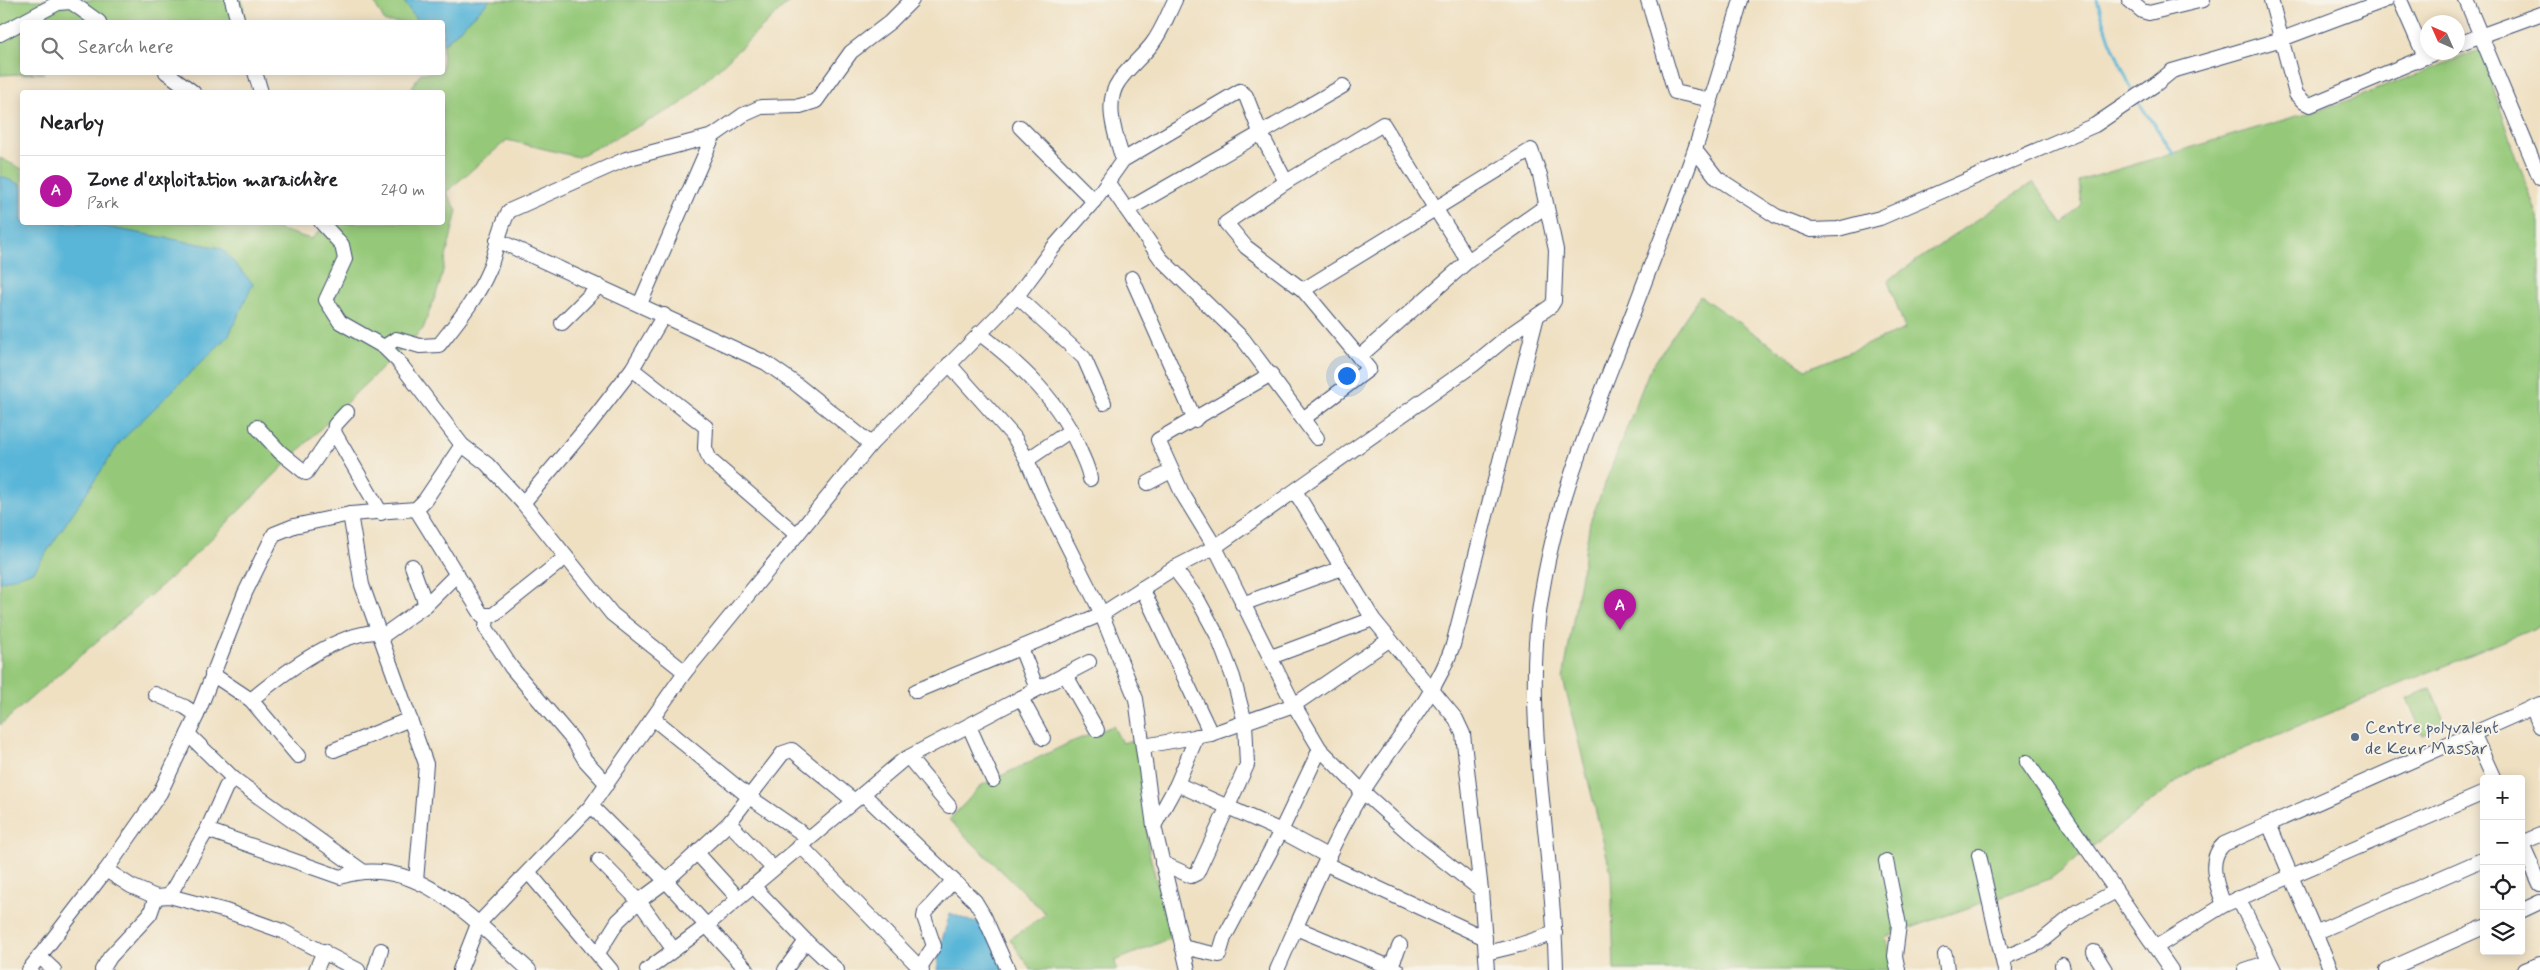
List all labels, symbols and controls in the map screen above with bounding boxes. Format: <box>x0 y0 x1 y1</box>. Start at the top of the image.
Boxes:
north arrow <box>2420 15 2465 60</box>
search box <box>20 20 445 75</box>
icon: search <box>38 34 66 62</box>
text: Search here <box>78 35 174 60</box>
text: Nearby <box>40 109 104 137</box>
text: Zone d'exploitation maraichère <box>87 168 338 193</box>
text: A <box>51 180 61 201</box>
text: 240 m <box>381 180 425 201</box>
text: Park <box>87 193 119 214</box>
your location <box>1334 363 1360 389</box>
pin: A <box>1604 589 1636 630</box>
place label: Centre polyvalent de Keur Massar <box>2365 716 2499 761</box>
marker: Centre polyvalent de Keur Massar <box>2349 731 2361 743</box>
map controls <box>2480 775 2525 955</box>
button: + <box>2480 775 2525 820</box>
button: − <box>2480 820 2525 865</box>
button: locate <box>2480 865 2525 910</box>
button: layers <box>2480 910 2525 955</box>

